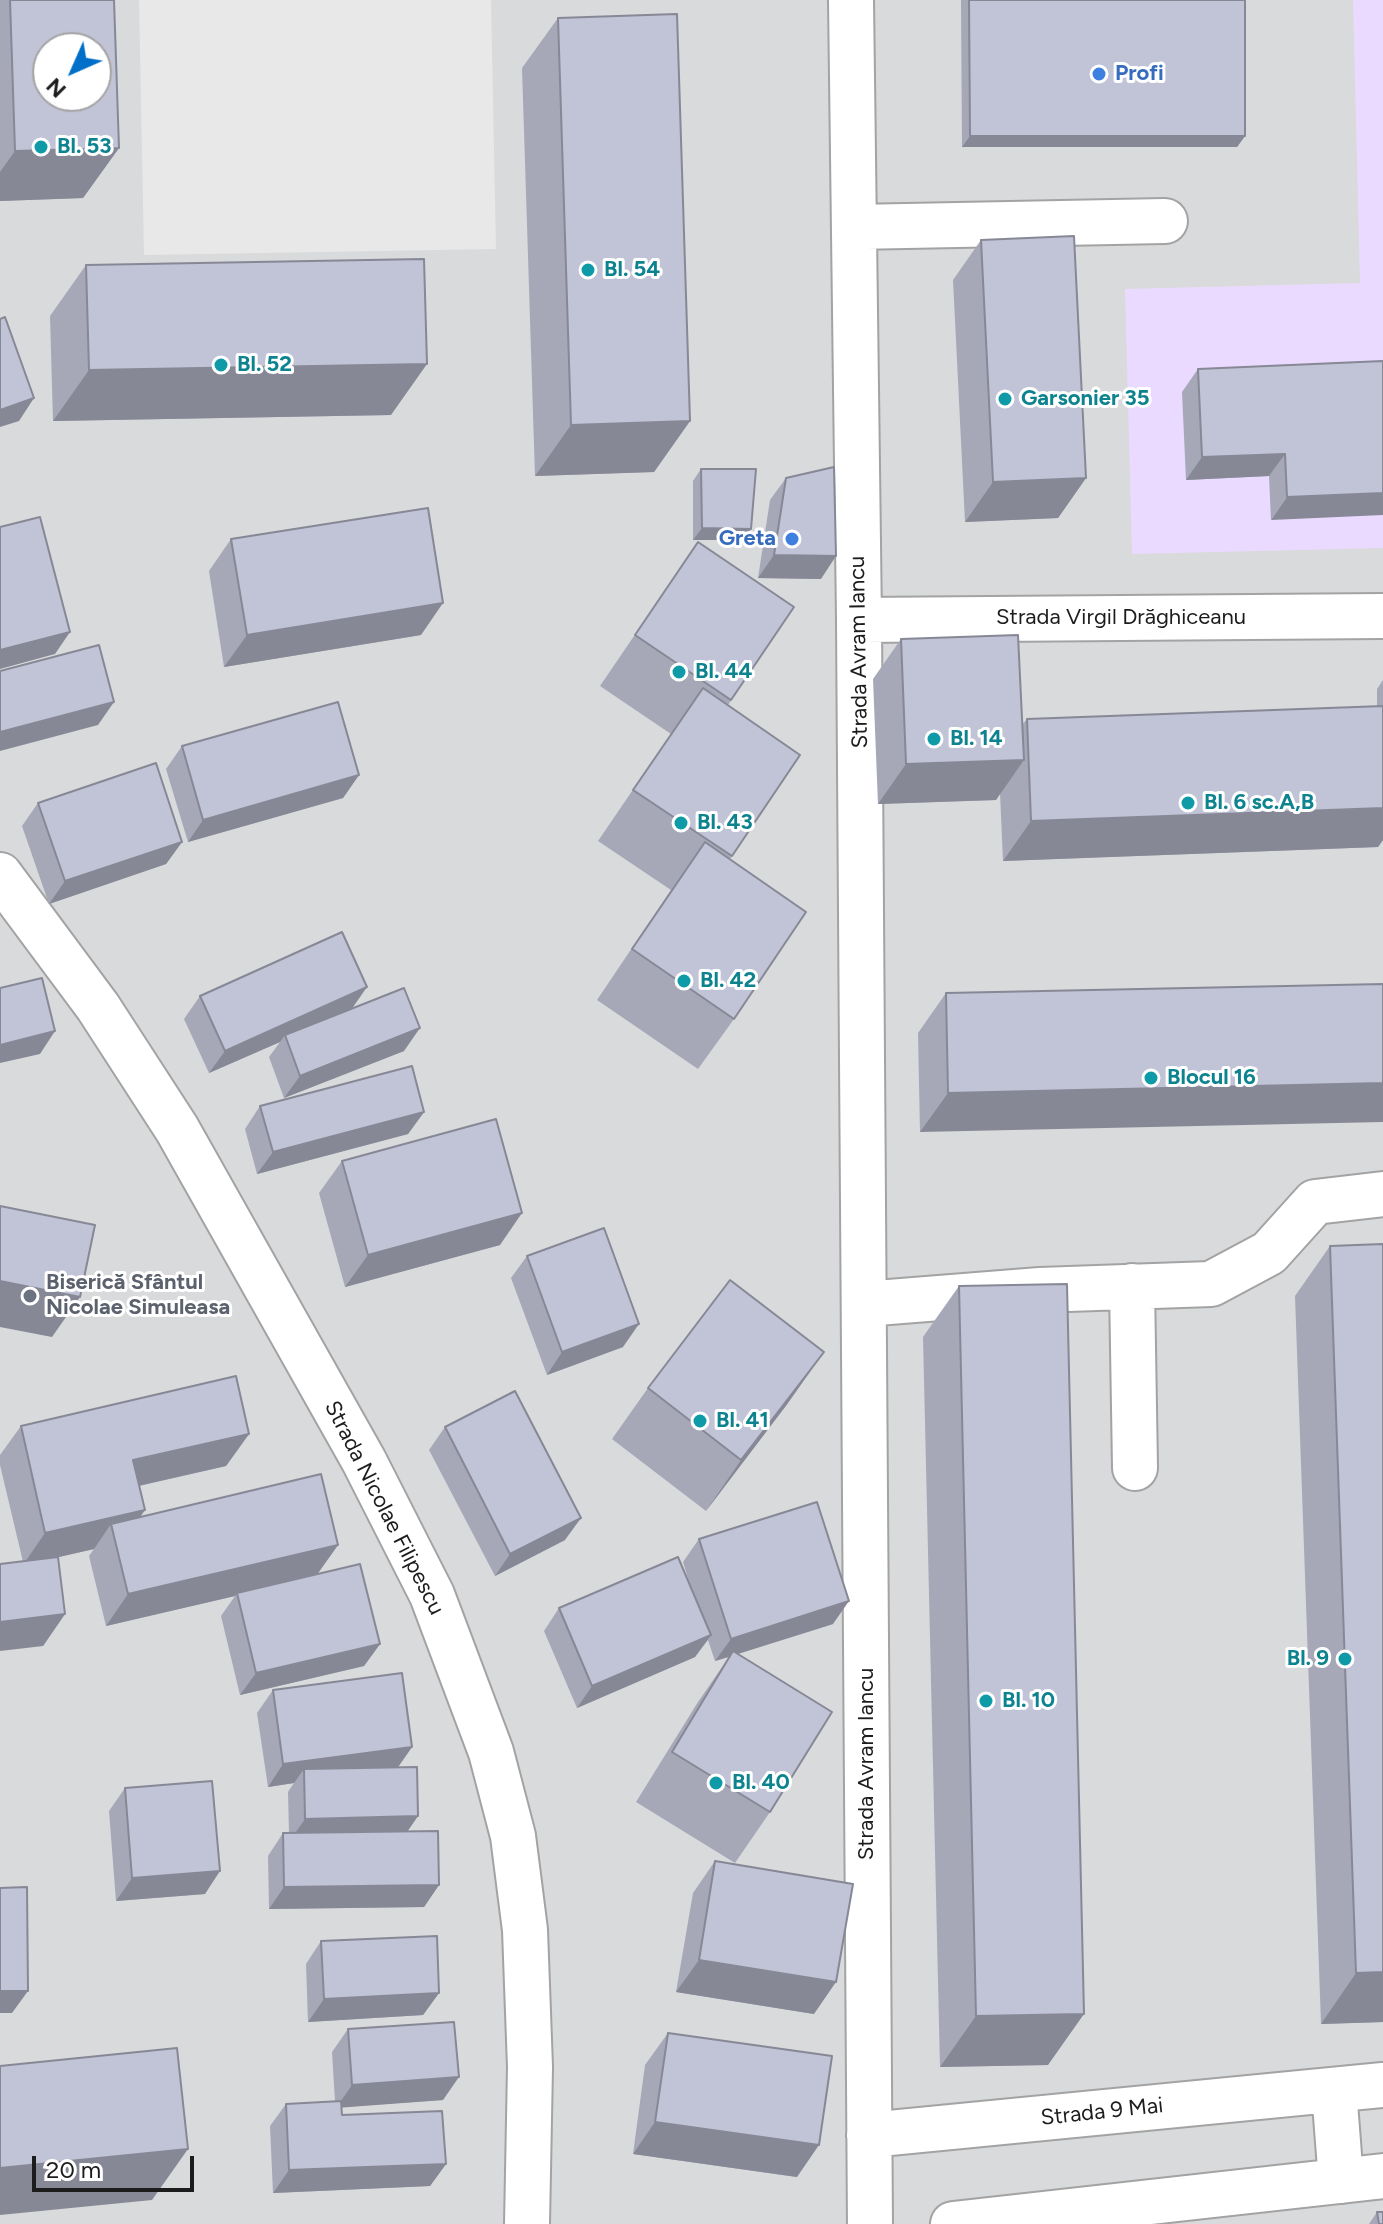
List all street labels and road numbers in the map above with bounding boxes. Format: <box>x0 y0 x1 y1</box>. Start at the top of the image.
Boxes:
street label: Strada Avram Iancu <box>844 556 874 748</box>
street label: Strada Virgil Drăghiceanu <box>996 605 1246 631</box>
street label: Strada Nicolae Filipescu <box>318 1397 450 1619</box>
street label: Strada Avram Iancu <box>854 1668 880 1860</box>
street label: Strada 9 Mai <box>1040 2092 1164 2132</box>

